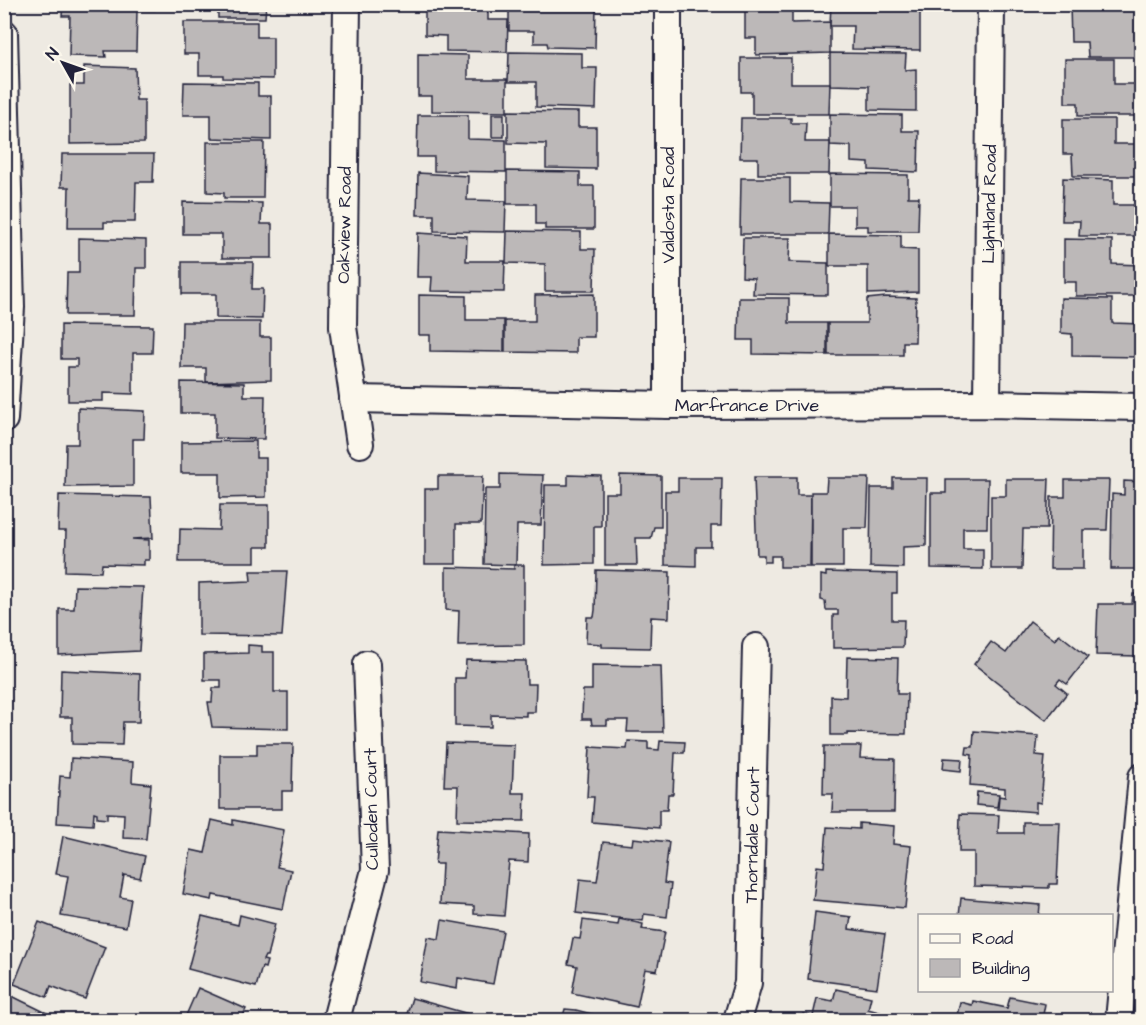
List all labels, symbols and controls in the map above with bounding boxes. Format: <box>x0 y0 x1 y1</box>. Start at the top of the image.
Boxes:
north arrow <box>33 33 93 93</box>
text: N <box>41 43 64 65</box>
street label: Lightland Road <box>976 144 1004 264</box>
street label: Valdosta Road <box>656 147 681 263</box>
street label: Oakview Road <box>331 166 358 284</box>
street label: Marfrance Drive <box>675 393 820 418</box>
street label: Culloden Court <box>358 747 385 870</box>
street label: Thorndale Court <box>739 766 766 904</box>
legend <box>918 914 1113 992</box>
text: Road <box>972 926 1013 951</box>
text: Building <box>972 956 1030 982</box>

